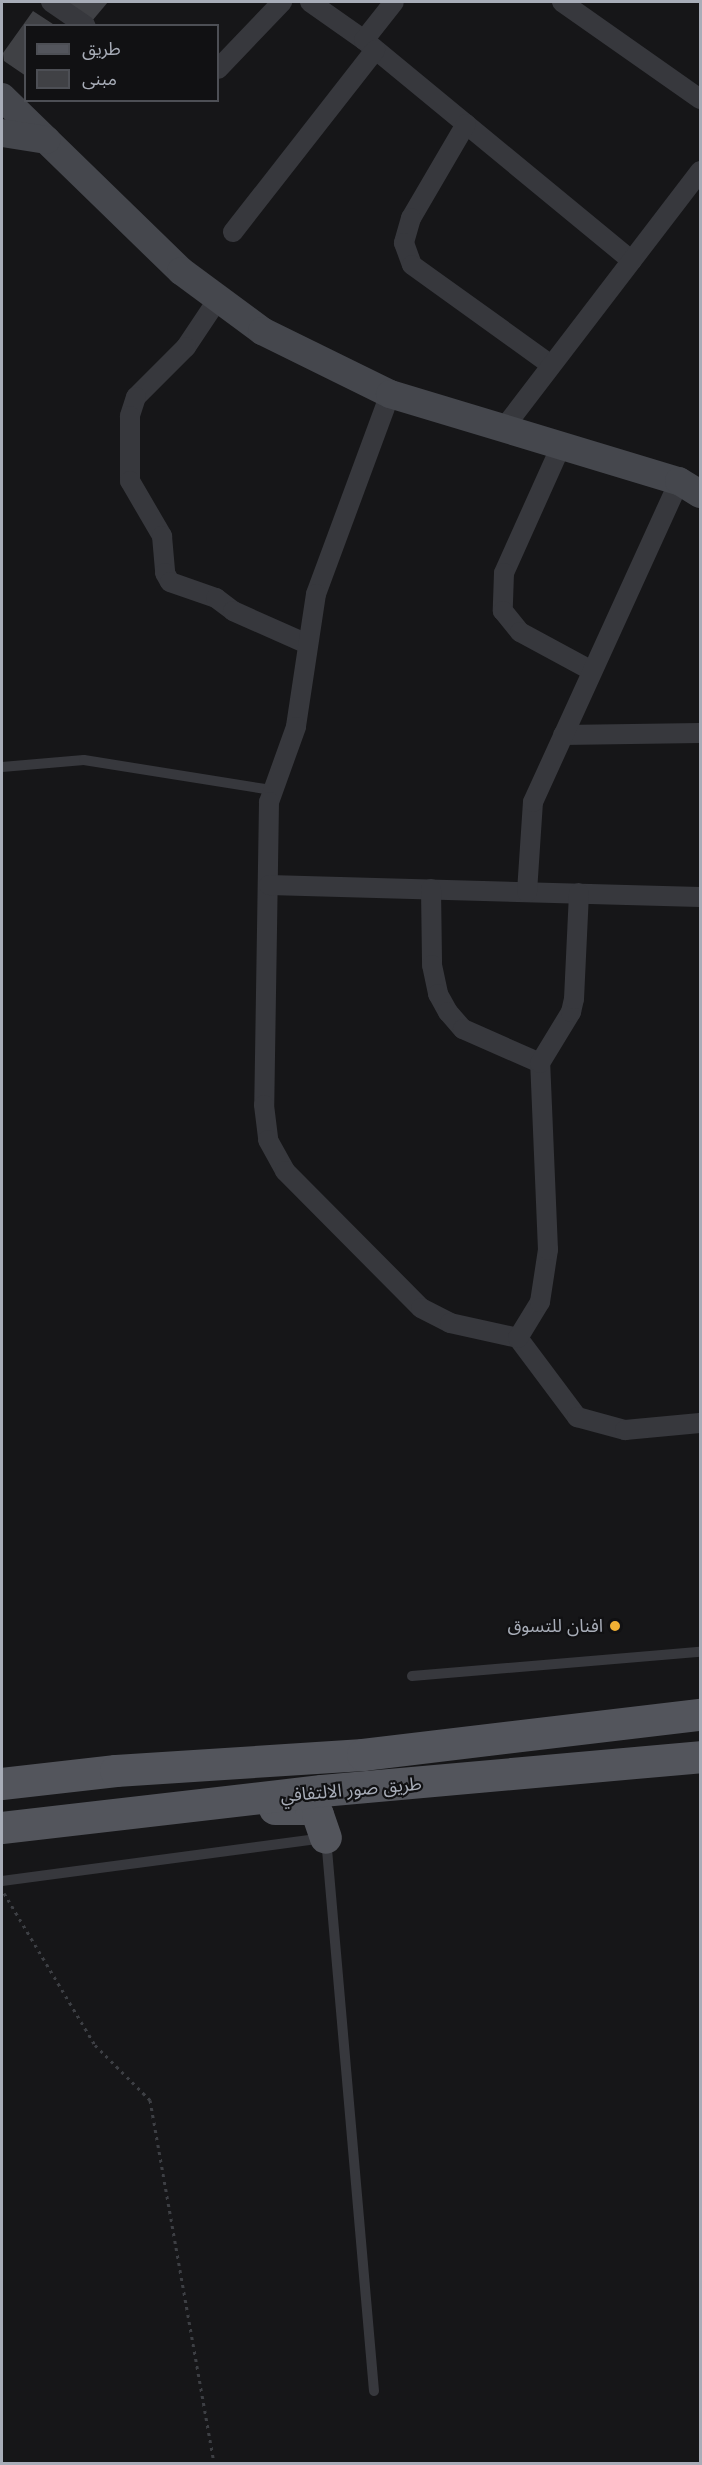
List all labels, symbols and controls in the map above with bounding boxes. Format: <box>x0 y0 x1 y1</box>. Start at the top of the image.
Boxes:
legend <box>24 24 219 102</box>
text: طريق <box>82 39 121 59</box>
text: مبنى <box>82 69 117 89</box>
place label: افنان للتسوق <box>507 1615 603 1637</box>
marker: افنان للتسوق <box>608 1619 622 1633</box>
street label: طريق صور الالتفافي <box>280 1773 422 1807</box>

